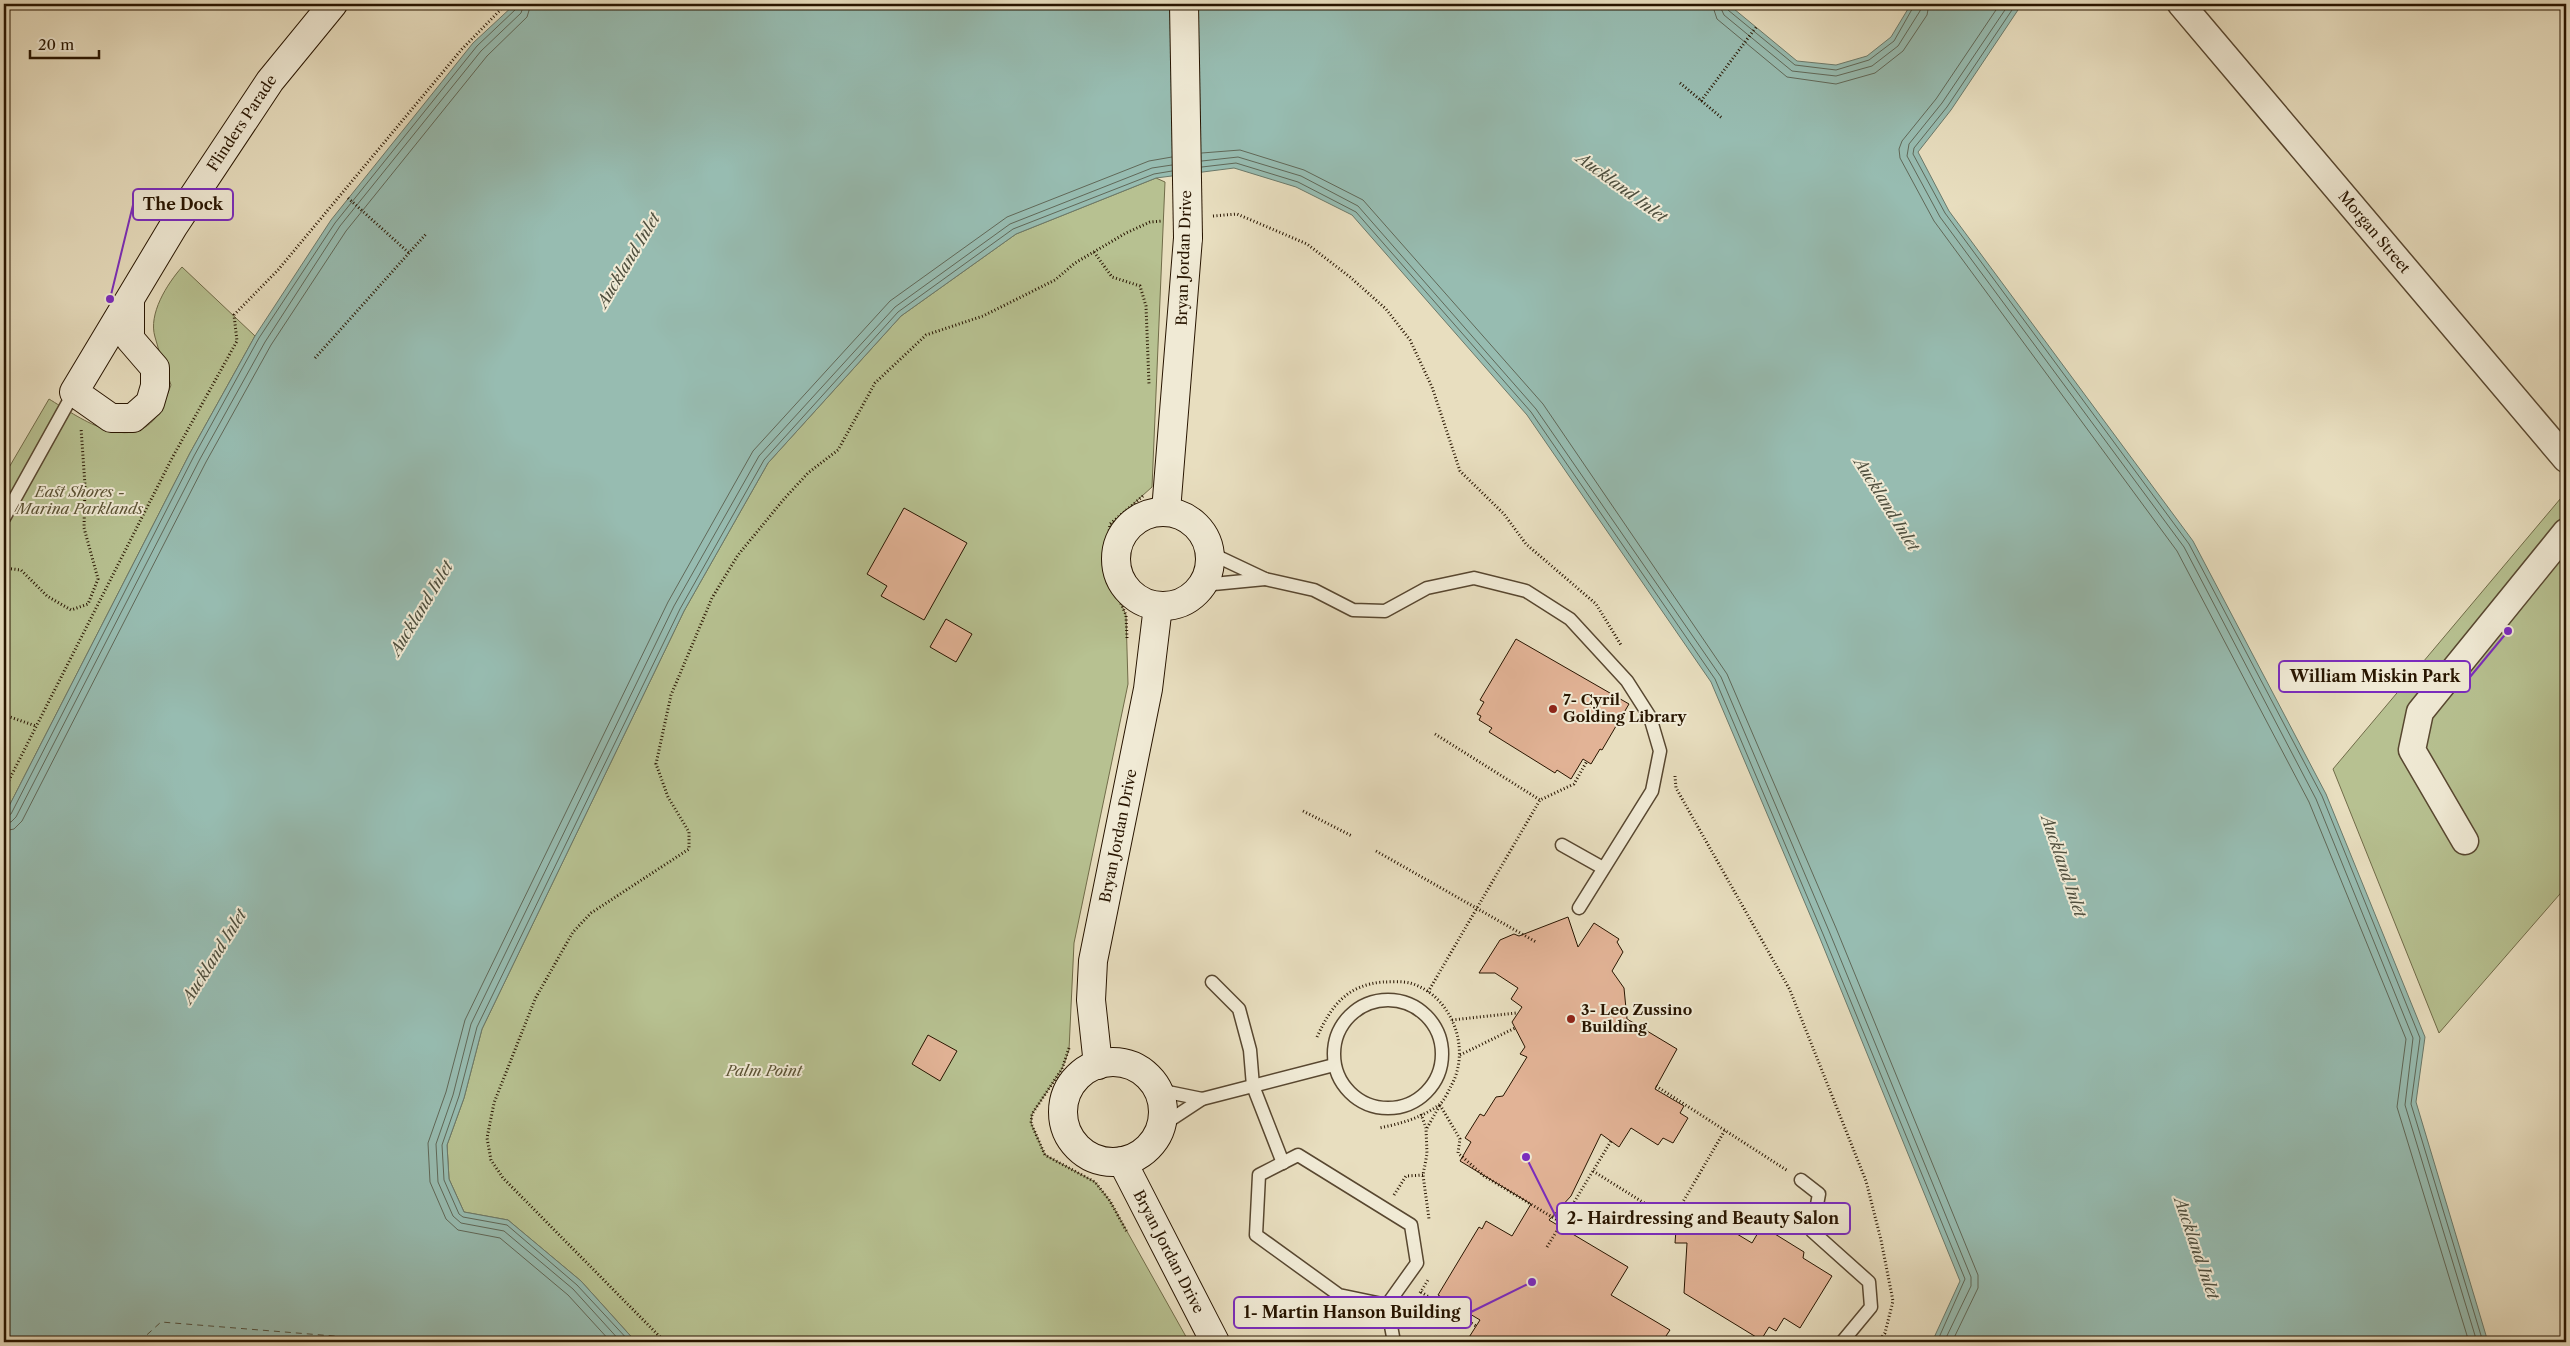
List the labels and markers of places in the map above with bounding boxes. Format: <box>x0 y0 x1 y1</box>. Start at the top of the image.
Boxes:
callout: The Dock <box>133 189 233 220</box>
callout: William Miskin Park <box>2279 661 2470 692</box>
place label: 7- Cyril Golding Library <box>1563 690 1687 726</box>
marker: 7- Cyril Golding Library <box>1547 703 1559 715</box>
place label: 3- Leo Zussino Building <box>1581 1000 1692 1036</box>
marker: 3- Leo Zussino Building <box>1565 1013 1577 1025</box>
callout: 2- Hairdressing and Beauty Salon <box>1557 1203 1850 1234</box>
callout: 1- Martin Hanson Building <box>1234 1297 1471 1328</box>

